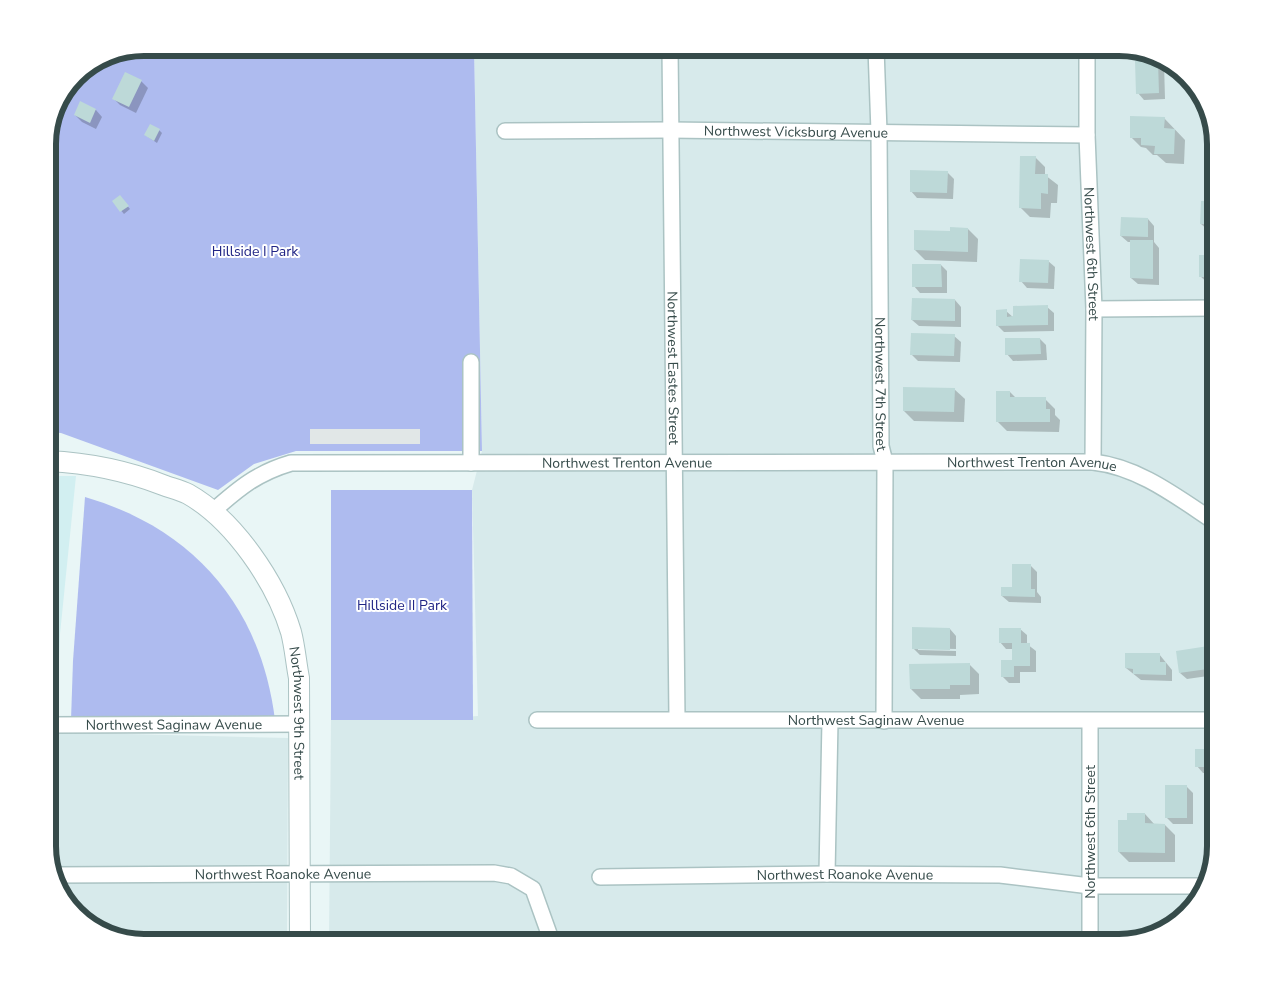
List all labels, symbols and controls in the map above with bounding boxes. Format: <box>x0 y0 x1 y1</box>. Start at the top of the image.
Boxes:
street label: Northwest Vicksburg Avenue <box>704 121 888 142</box>
street label: Northwest 6th Street <box>1080 187 1104 321</box>
park label: Hillside I Park <box>212 242 299 261</box>
street label: Northwest Eastes Street <box>663 291 684 445</box>
street label: Northwest 7th Street <box>871 317 891 453</box>
street label: Northwest Trenton Avenue <box>947 452 1119 476</box>
street label: Northwest Trenton Avenue <box>542 453 712 472</box>
park label: Hillside II Park <box>357 596 448 615</box>
street label: Northwest 9th Street <box>285 645 309 780</box>
street label: Northwest Saginaw Avenue <box>788 711 964 730</box>
street label: Northwest Saginaw Avenue <box>86 715 262 734</box>
street label: Northwest 6th Street <box>1081 765 1100 899</box>
street label: Northwest Roanoke Avenue <box>195 864 371 884</box>
street label: Northwest Roanoke Avenue <box>757 864 933 884</box>

